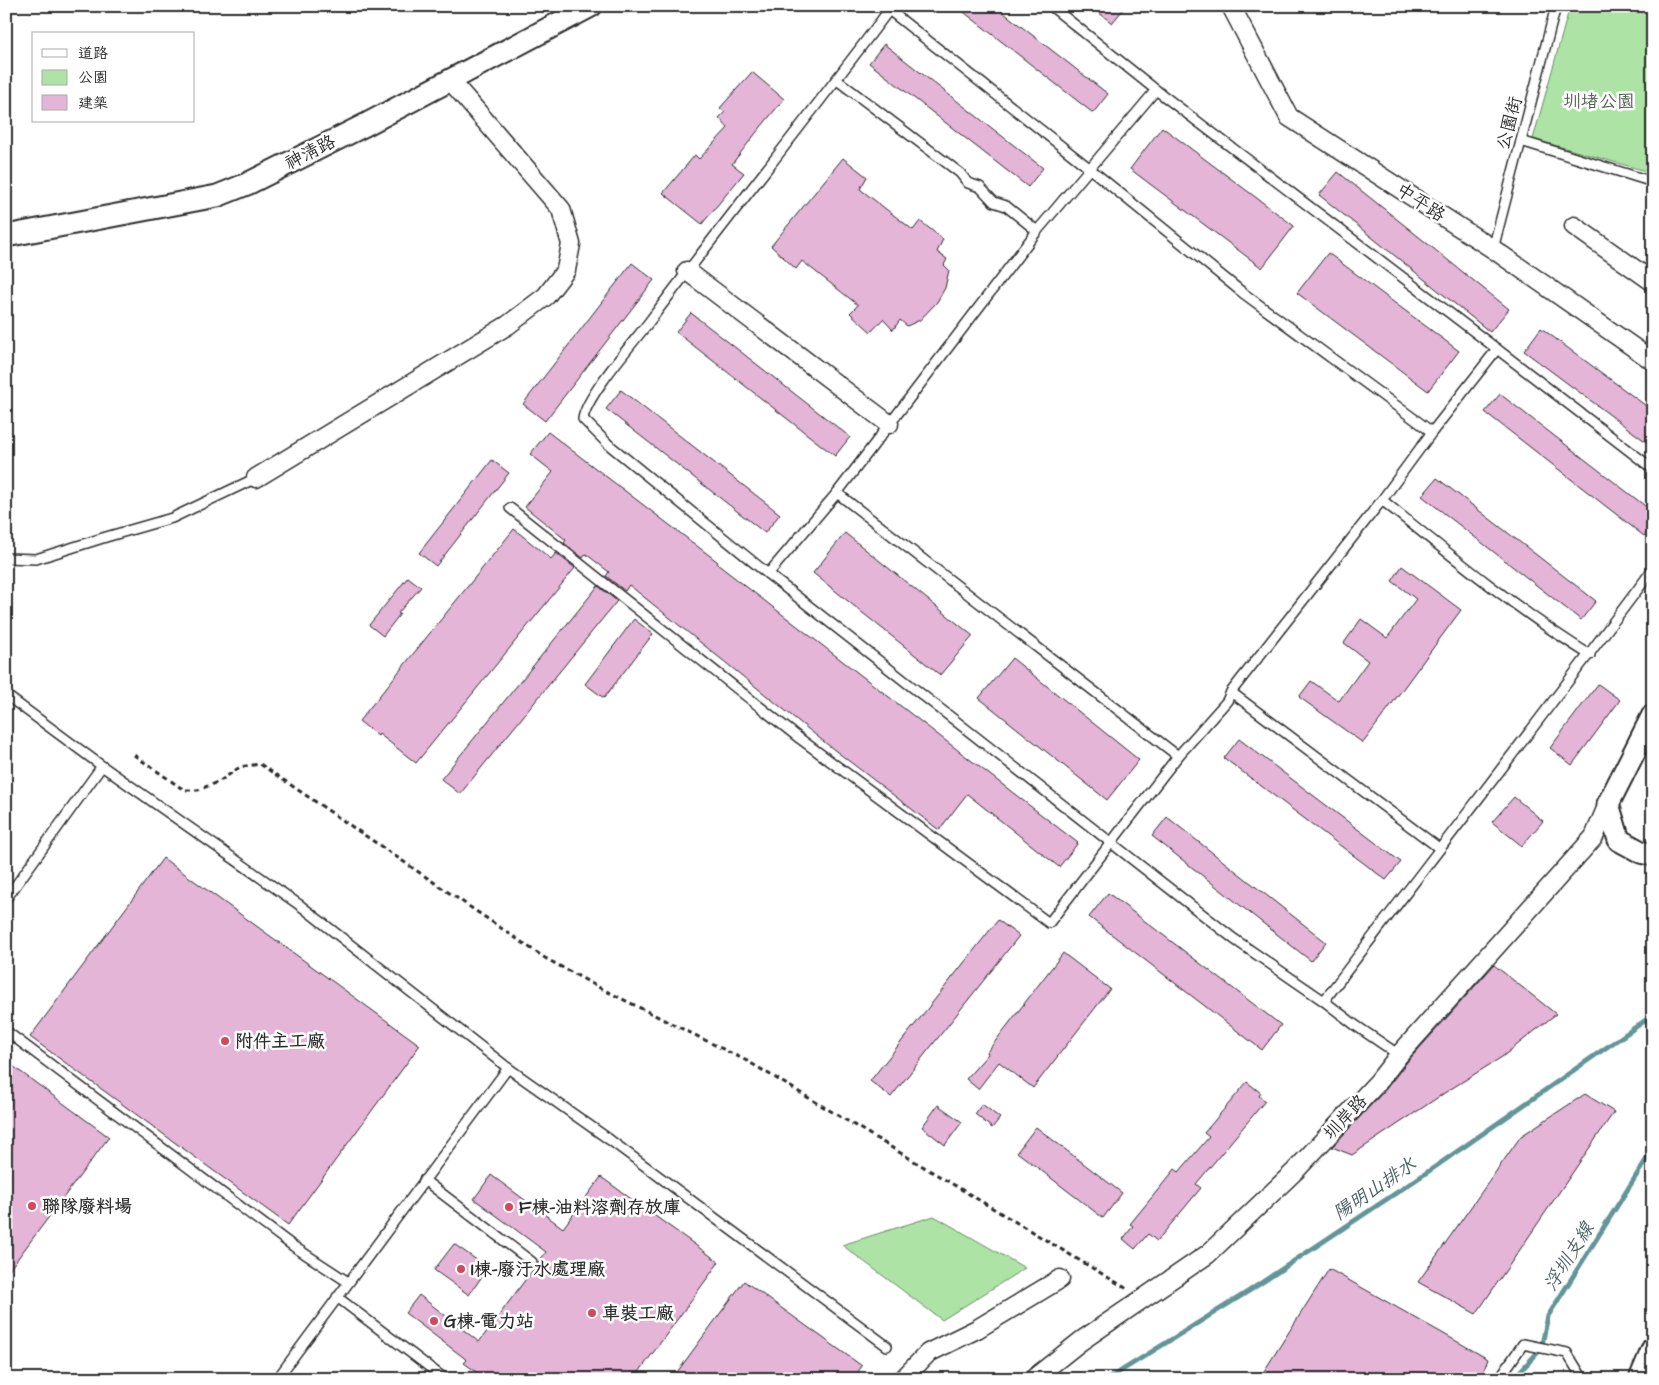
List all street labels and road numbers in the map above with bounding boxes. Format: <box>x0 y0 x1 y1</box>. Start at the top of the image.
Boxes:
street label: 公園街 <box>1490 94 1529 152</box>
street label: 神清路 <box>280 129 340 176</box>
street label: 中平路 <box>1391 177 1450 228</box>
street label: 圳岸路 <box>1318 1089 1373 1146</box>

